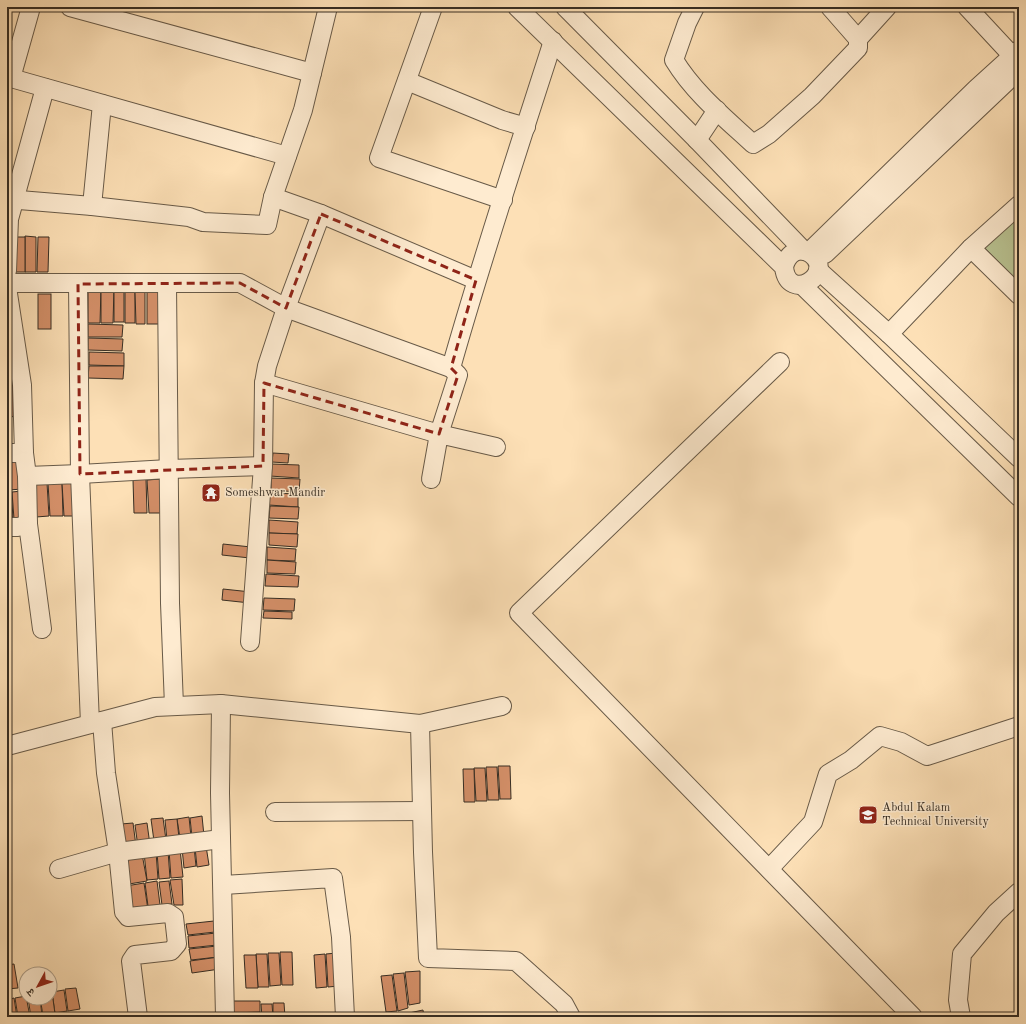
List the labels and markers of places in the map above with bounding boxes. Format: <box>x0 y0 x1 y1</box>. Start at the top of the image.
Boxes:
temple icon: Someshwar Mandir <box>200 482 222 504</box>
place label: Someshwar Mandir <box>225 487 325 499</box>
place label: Abdul Kalam Technical University <box>882 802 989 828</box>
school or university icon: Abdul Kalam Technical University <box>857 804 879 826</box>

